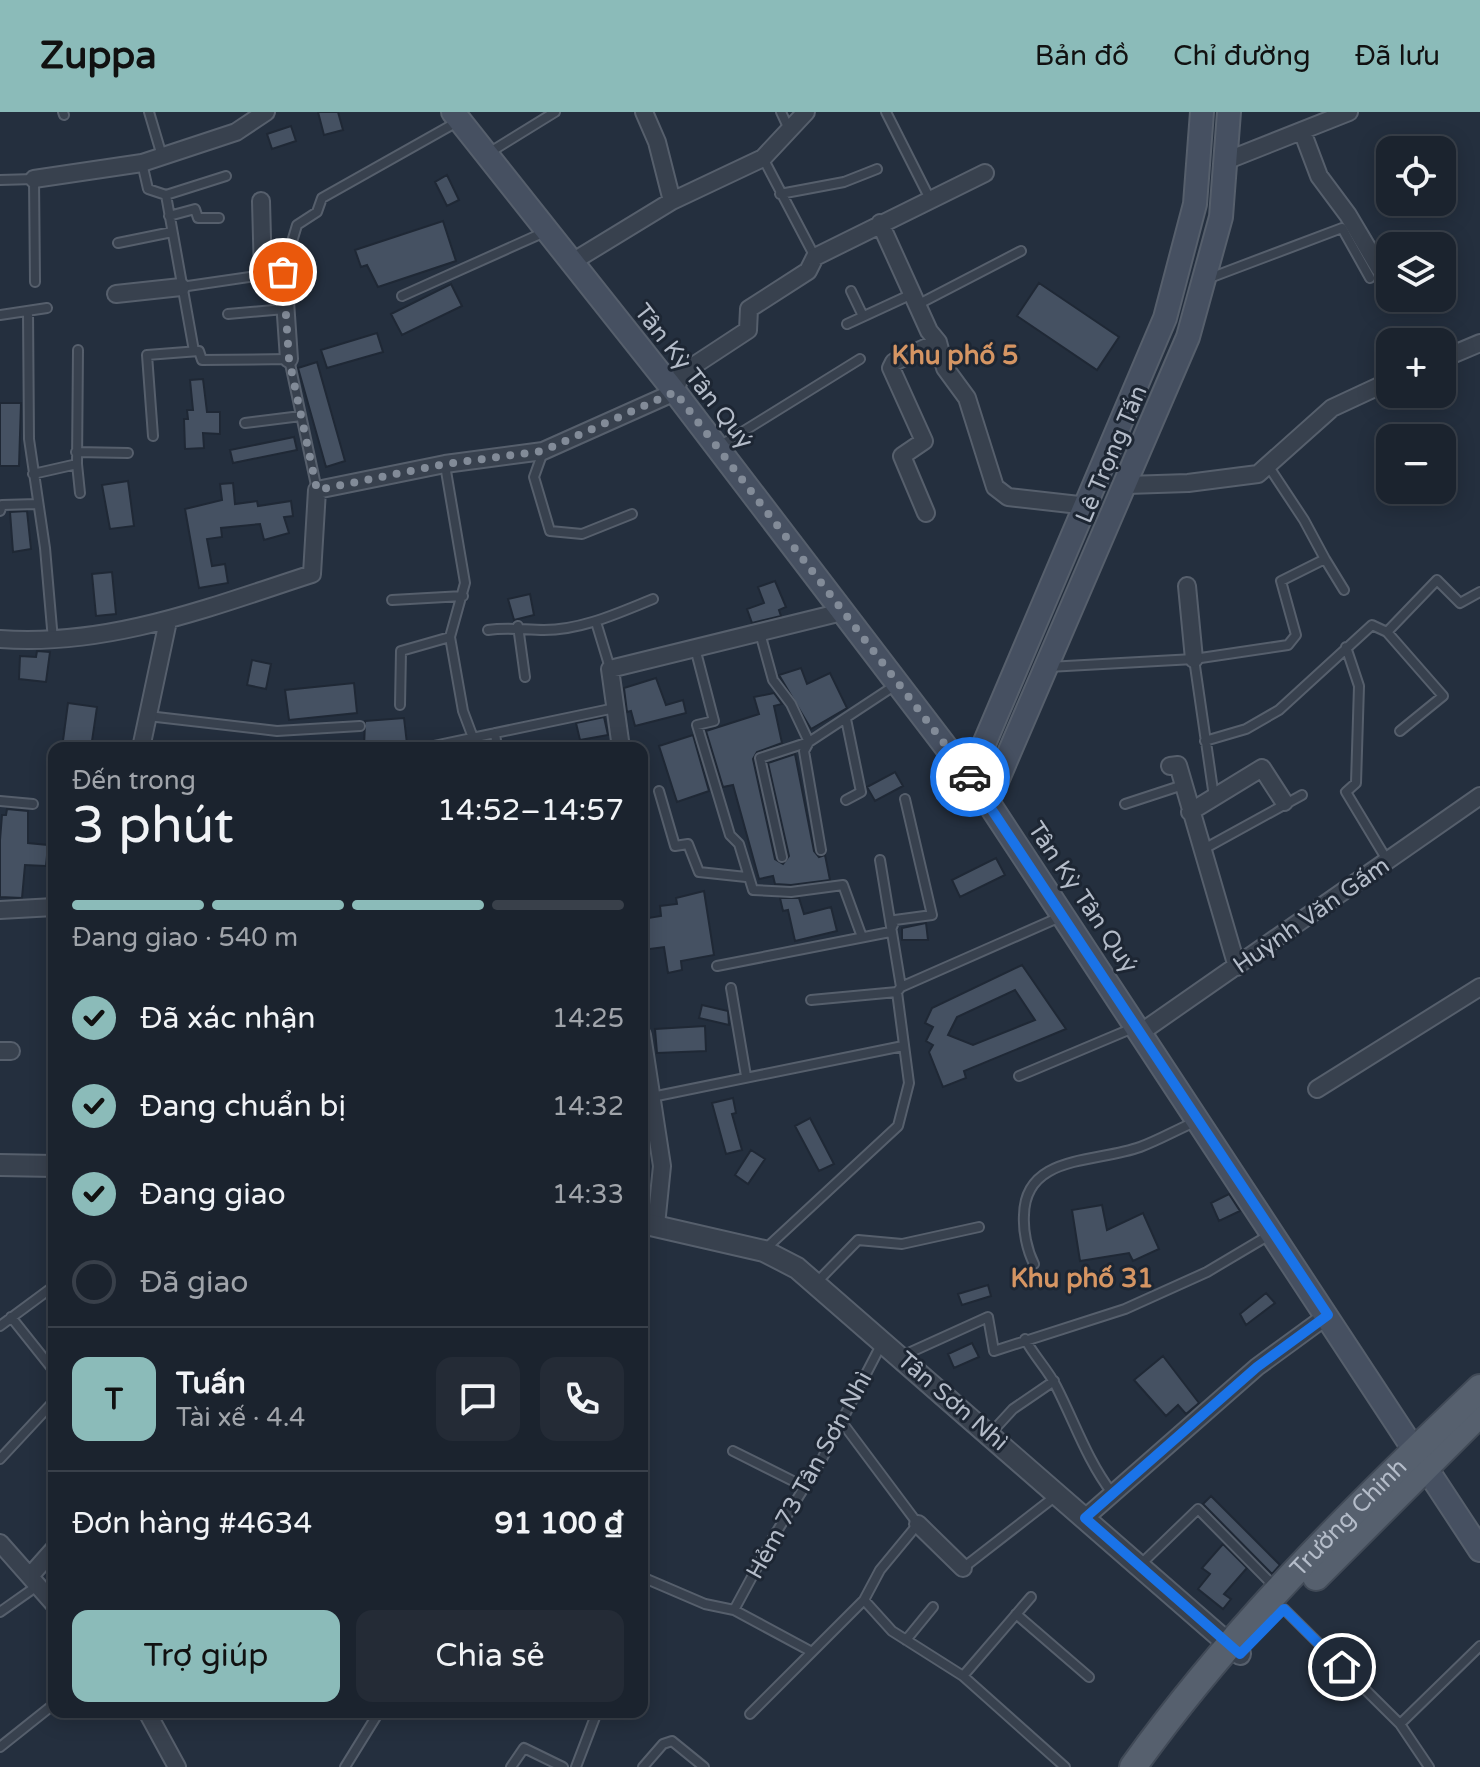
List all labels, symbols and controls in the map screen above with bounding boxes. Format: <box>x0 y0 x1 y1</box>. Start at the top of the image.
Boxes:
text: Zuppa <box>40 33 157 79</box>
text: Bản đồ <box>1035 39 1129 73</box>
text: Chỉ đường <box>1173 39 1311 73</box>
text: Đã lưu <box>1355 39 1440 73</box>
map controls <box>1376 136 1456 504</box>
button: locate <box>1376 136 1456 216</box>
button: layers <box>1376 232 1456 312</box>
pin <box>249 238 317 306</box>
icon: bag <box>261 250 305 294</box>
street label: Tân Kỳ Tân Quý <box>628 298 759 455</box>
button: + <box>1376 328 1456 408</box>
district label: Khu phố 5 <box>892 340 1018 371</box>
street label: Lê Trọng Tấn <box>1069 381 1154 528</box>
button: − <box>1376 424 1456 504</box>
courier <box>930 737 1010 817</box>
icon: car <box>948 755 992 799</box>
text: Đến trong <box>72 765 196 796</box>
text: 14:52–14:57 <box>437 792 624 829</box>
text: 3 phút <box>72 794 234 857</box>
street label: Tân Kỳ Tân Quý <box>1021 816 1144 978</box>
street label: Huỳnh Văn Gấm <box>1228 851 1395 980</box>
text: Đang giao · 540 m <box>72 922 298 953</box>
icon: check <box>72 996 116 1040</box>
text: Đã xác nhận <box>140 1000 316 1037</box>
text: 14:25 <box>552 1003 624 1034</box>
icon: check <box>72 1084 116 1128</box>
text: Đang chuẩn bị <box>140 1088 346 1125</box>
text: 14:32 <box>552 1091 624 1122</box>
icon: check <box>72 1172 116 1216</box>
text: Đang giao <box>140 1176 286 1213</box>
text: 14:33 <box>552 1179 624 1210</box>
district label: Khu phố 31 <box>1010 1263 1154 1294</box>
text: Đã giao <box>140 1264 249 1301</box>
street label: Tân Sơn Nhì <box>891 1346 1014 1457</box>
button: chat <box>436 1357 520 1441</box>
button: phone <box>540 1357 624 1441</box>
text: Tuấn <box>176 1365 246 1402</box>
street label: Hẻm 73 Tân Sơn Nhì <box>740 1366 879 1584</box>
text: T <box>105 1381 123 1418</box>
text: Tài xế · 4.4 <box>176 1402 305 1433</box>
street label: Trường Chinh <box>1284 1453 1413 1583</box>
text: Đơn hàng #4634 <box>72 1505 312 1542</box>
text: 91 100 ₫ <box>494 1505 624 1542</box>
button: Trợ giúp <box>72 1610 340 1702</box>
button: Chia sẻ <box>356 1610 624 1702</box>
pin <box>1308 1633 1376 1701</box>
icon: home <box>1320 1645 1364 1689</box>

